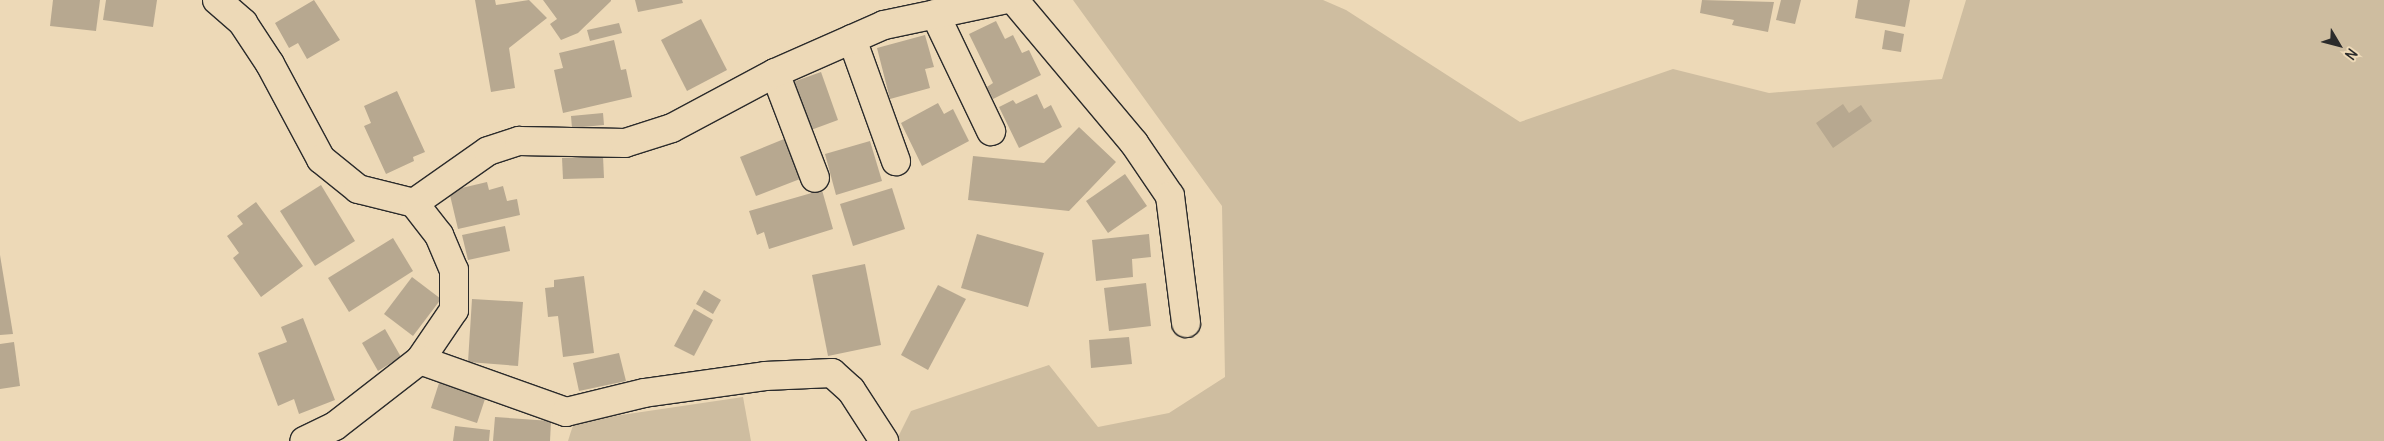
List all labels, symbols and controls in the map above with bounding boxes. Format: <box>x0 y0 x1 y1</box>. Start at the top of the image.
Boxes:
north arrow <box>2314 20 2364 70</box>
text: N <box>2341 45 2361 63</box>

